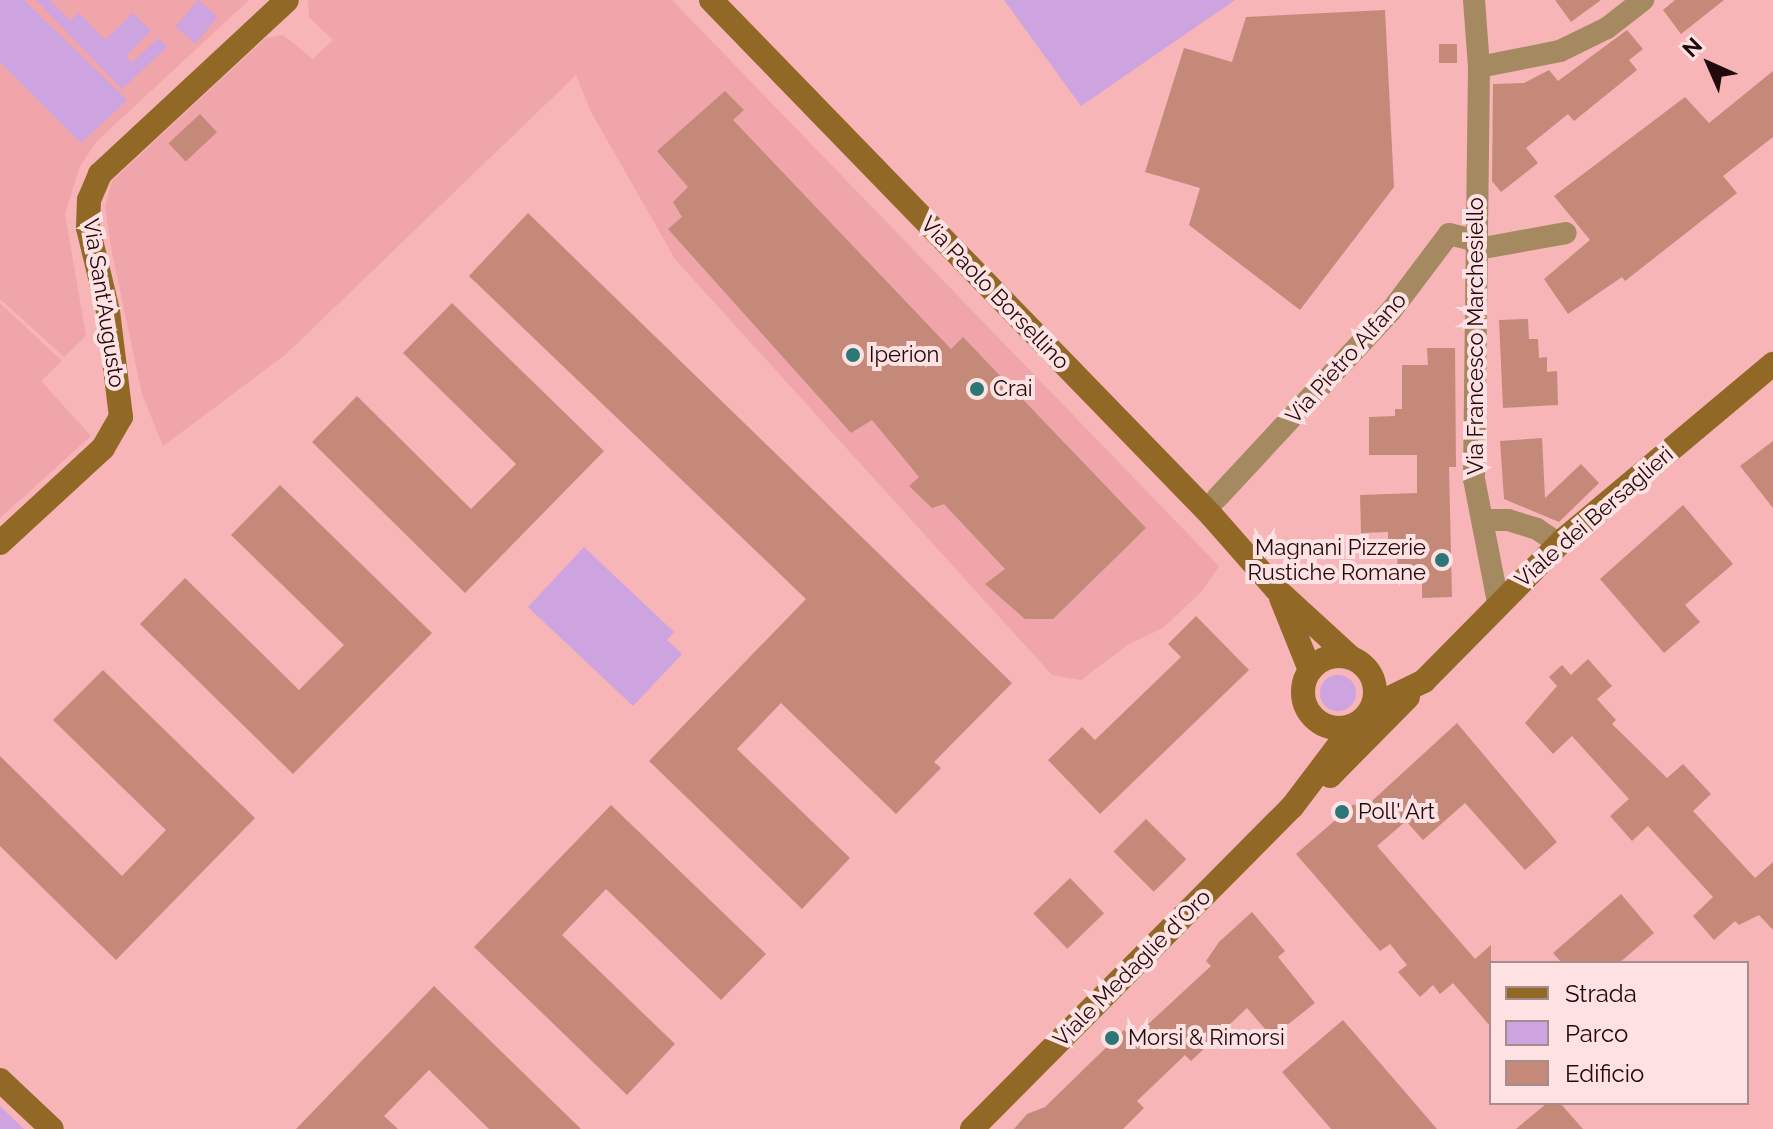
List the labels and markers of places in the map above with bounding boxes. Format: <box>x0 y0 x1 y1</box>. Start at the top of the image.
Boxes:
place label: Iperion <box>869 342 939 368</box>
marker: Iperion <box>844 346 862 364</box>
place label: Crai <box>993 376 1033 402</box>
marker: Crai <box>968 380 986 398</box>
place label: Magnani Pizzerie Rustiche Romane <box>1247 534 1426 586</box>
marker: Magnani Pizzerie Rustiche Romane <box>1433 551 1451 569</box>
place label: Poll' Art <box>1358 799 1436 825</box>
marker: Poll' Art <box>1333 803 1351 821</box>
place label: Morsi & Rimorsi <box>1128 1025 1285 1051</box>
marker: Morsi & Rimorsi <box>1103 1029 1121 1047</box>

